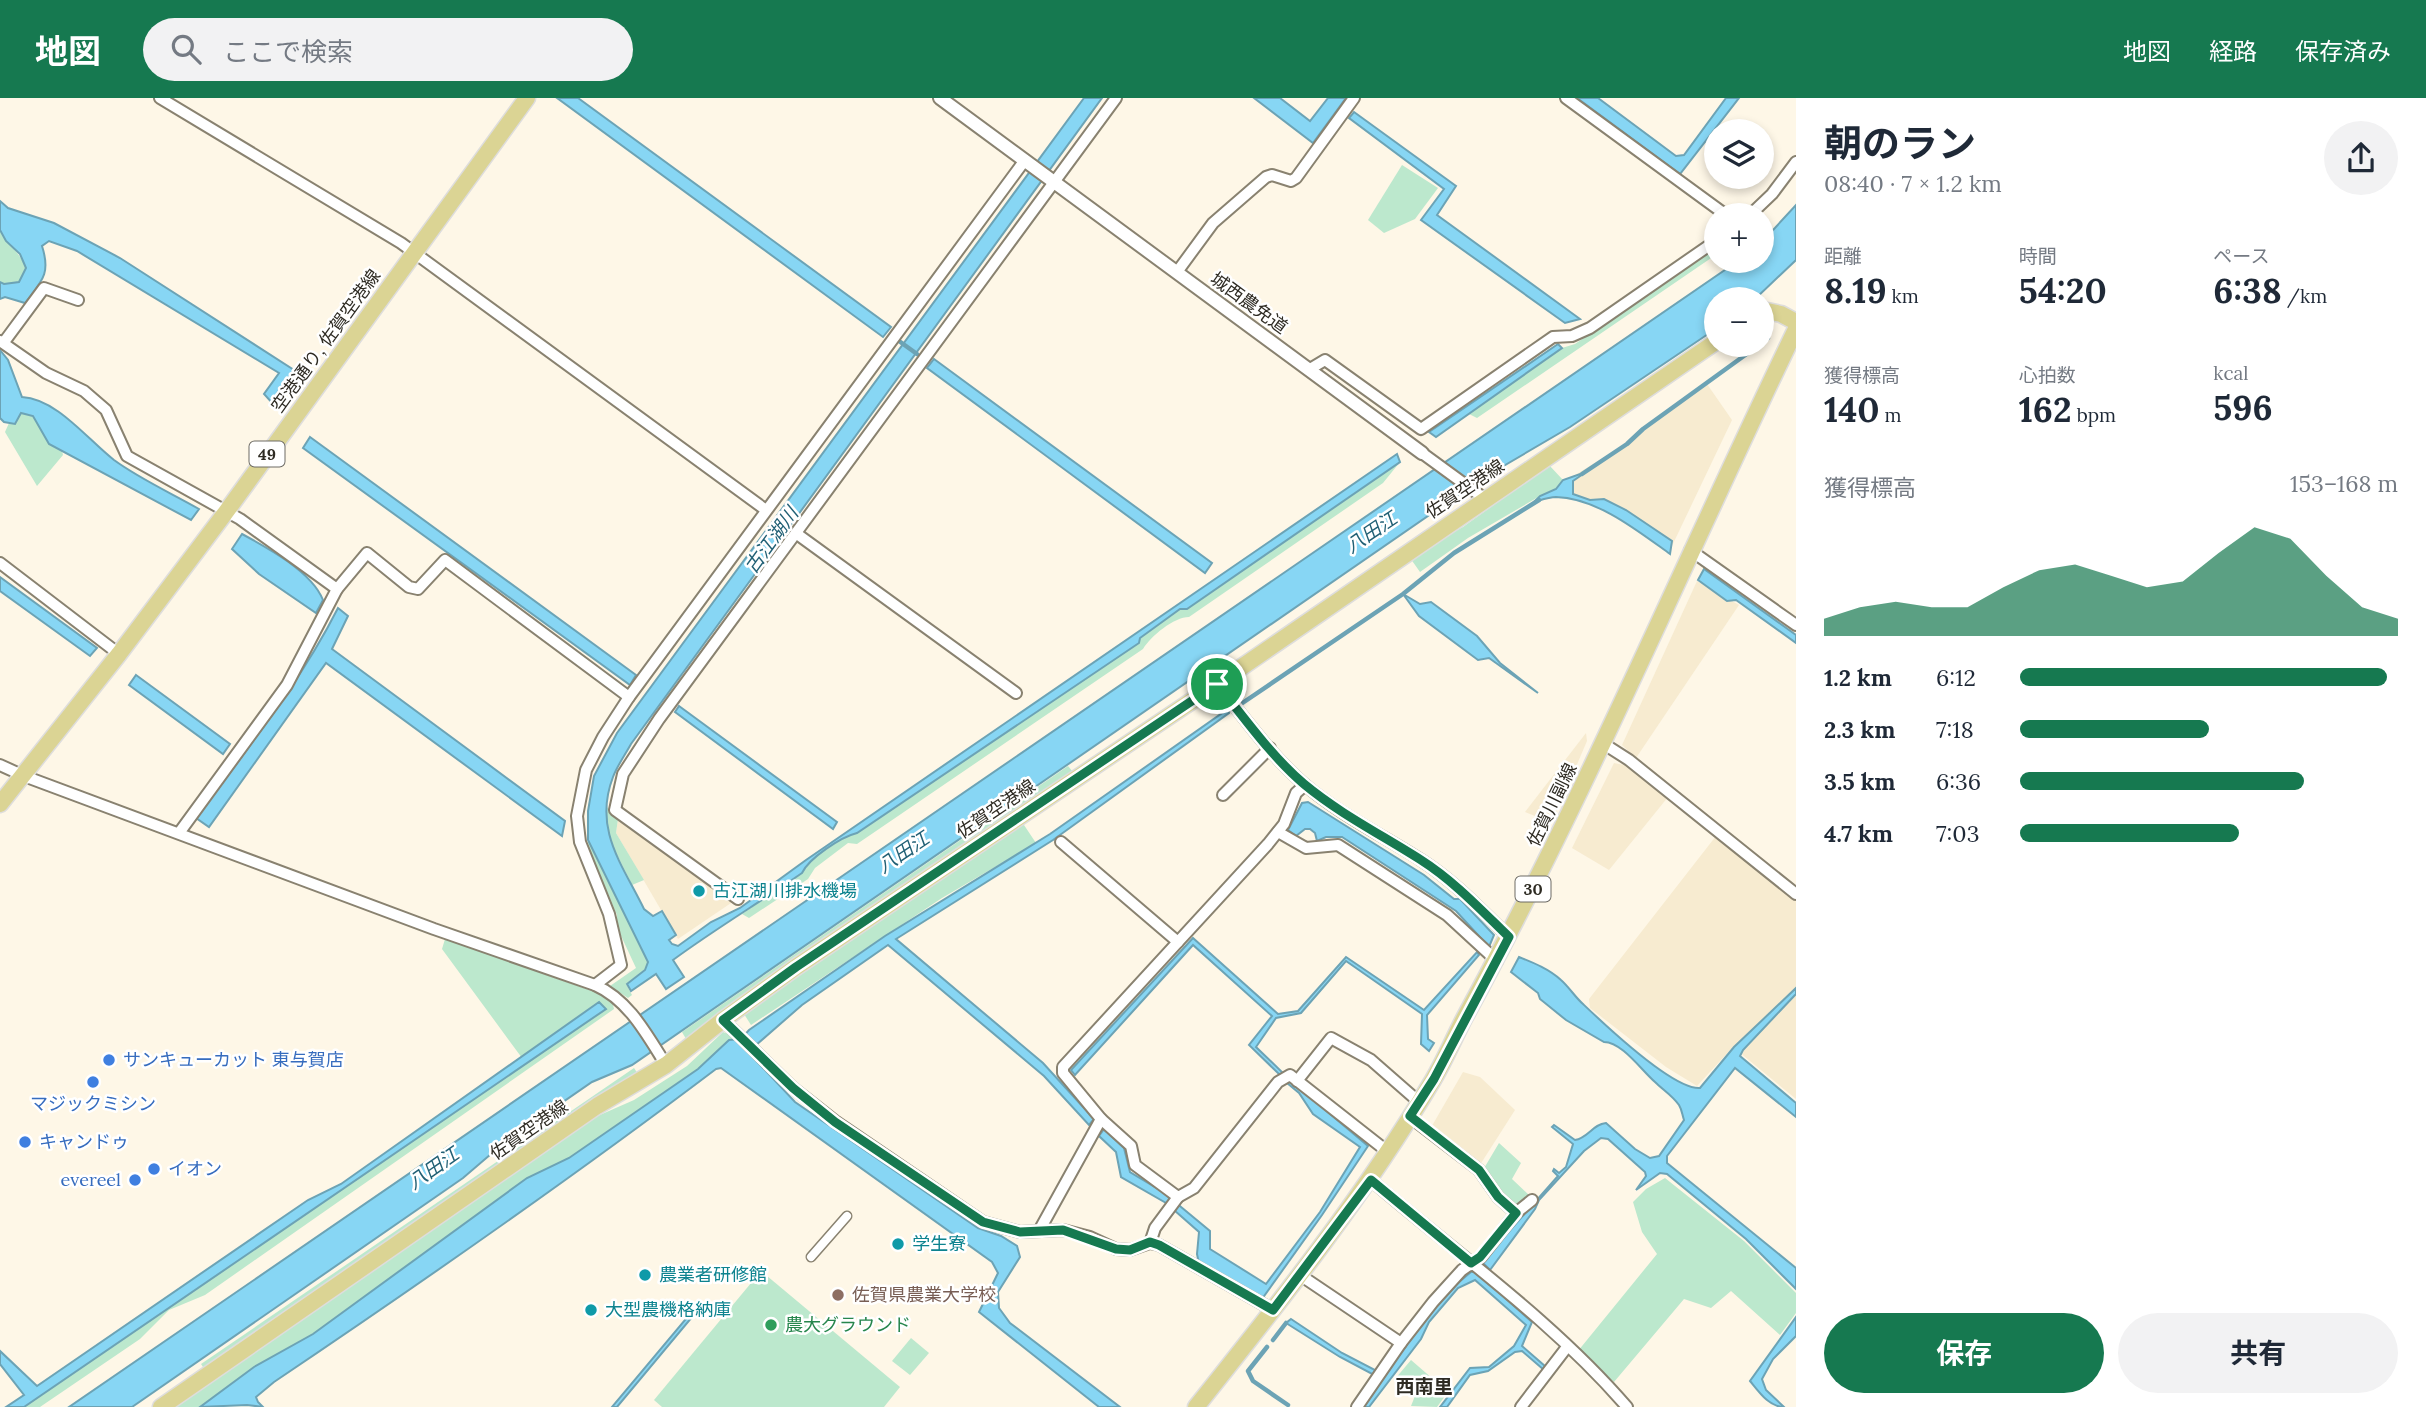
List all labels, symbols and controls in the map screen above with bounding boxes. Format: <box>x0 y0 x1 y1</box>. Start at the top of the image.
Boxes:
search box <box>143 18 633 81</box>
text: 地図 <box>35 30 101 72</box>
icon: search <box>167 30 205 68</box>
text: ここで検索 <box>223 35 353 68</box>
text: 地図 <box>2123 36 2171 67</box>
text: 経路 <box>2209 36 2257 67</box>
text: 保存済み <box>2295 36 2391 67</box>
map controls <box>1704 119 1774 357</box>
button: layers <box>1704 119 1774 189</box>
text: 朝のラン <box>1824 119 1976 167</box>
button: share <box>2324 121 2398 195</box>
text: 08:40 · 7 × 1.2 km <box>1824 169 2002 198</box>
button: + <box>1704 203 1774 273</box>
text: 距離 <box>1824 244 1862 268</box>
text: 時間 <box>2019 244 2057 268</box>
text: ペース <box>2213 244 2269 268</box>
street label: 空港通り, 佐賀空港線 <box>266 265 385 417</box>
street label: 城西農免道 <box>1206 267 1292 338</box>
text: 8.19 <box>1824 268 1887 313</box>
text: 54:20 <box>2019 268 2107 313</box>
text: 6:38 <box>2213 268 2282 313</box>
text: km <box>1887 284 1919 308</box>
text: /km <box>2282 284 2327 308</box>
button: − <box>1704 287 1774 357</box>
text: kcal <box>2213 361 2248 385</box>
text: 獲得標高 <box>1824 363 1900 387</box>
text: 心拍数 <box>2019 363 2076 387</box>
text: 596 <box>2213 385 2273 430</box>
text: 140 <box>1824 387 1880 432</box>
text: 162 <box>2019 387 2072 432</box>
text: m <box>1880 403 1902 427</box>
text: bpm <box>2072 403 2116 427</box>
road number: 49 <box>250 442 284 466</box>
street label: 佐賀空港線 <box>1421 454 1508 523</box>
text: 153–168 m <box>2290 469 2398 498</box>
text: 獲得標高 <box>1824 473 1916 502</box>
water label: 古江湖川 <box>739 501 804 578</box>
water label: 八田江 <box>1341 505 1403 558</box>
pin <box>1187 654 1247 714</box>
text: 1.2 km <box>1824 663 1892 692</box>
text: 6:12 <box>1936 663 1976 692</box>
icon: arrive <box>1198 665 1236 703</box>
text: 2.3 km <box>1824 715 1895 744</box>
text: 7:18 <box>1936 715 1974 744</box>
street label: 佐賀川副線 <box>1521 759 1582 850</box>
text: 3.5 km <box>1824 767 1896 796</box>
text: 6:36 <box>1936 767 1981 796</box>
street label: 佐賀空港線 <box>952 774 1039 843</box>
text: 4.7 km <box>1824 819 1893 848</box>
text: 7:03 <box>1936 819 1979 848</box>
water label: 八田江 <box>873 825 935 878</box>
road number: 30 <box>1516 876 1550 902</box>
place label: 古江湖川排水機場 <box>713 879 857 902</box>
marker: 古江湖川排水機場 <box>691 883 707 899</box>
place label: サンキューカット 東与賀店 <box>123 1048 344 1071</box>
marker: サンキューカット 東与賀店 <box>101 1052 117 1068</box>
marker: マジックミシン <box>85 1074 101 1090</box>
place label: マジックミシン <box>30 1092 156 1115</box>
street label: 佐賀空港線 <box>485 1094 572 1165</box>
place label: キャンドゥ <box>39 1130 129 1153</box>
marker: キャンドゥ <box>17 1134 33 1150</box>
water label: 八田江 <box>403 1141 465 1194</box>
place label: イオン <box>168 1157 222 1180</box>
marker: イオン <box>146 1161 162 1177</box>
place label: evereel <box>61 1168 121 1191</box>
marker: evereel <box>127 1172 143 1188</box>
place label: 学生寮 <box>912 1232 966 1255</box>
marker: 学生寮 <box>890 1236 906 1252</box>
place label: 農業者研修館 <box>659 1263 767 1286</box>
marker: 農業者研修館 <box>637 1267 653 1283</box>
place label: 佐賀県農業大学校 <box>852 1283 996 1306</box>
marker: 佐賀県農業大学校 <box>830 1287 846 1303</box>
place label: 大型農機格納庫 <box>605 1298 731 1321</box>
marker: 大型農機格納庫 <box>583 1302 599 1318</box>
place label: 農大グラウンド <box>785 1313 911 1336</box>
button: 保存 <box>1824 1313 2104 1393</box>
button: 共有 <box>2118 1313 2398 1393</box>
marker: 農大グラウンド <box>763 1317 779 1333</box>
district label: 西南里 <box>1395 1374 1453 1398</box>

